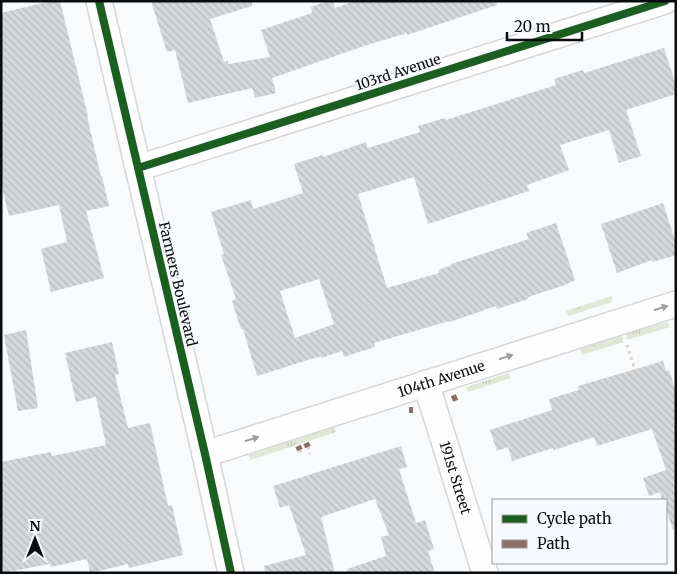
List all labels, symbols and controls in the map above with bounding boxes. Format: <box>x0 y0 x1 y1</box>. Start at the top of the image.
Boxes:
scale bar <box>507 10 582 42</box>
text: 20 m <box>514 17 551 36</box>
street label: 103rd Avenue <box>353 50 443 94</box>
street label: Farmers Boulevard <box>155 220 201 349</box>
one-way arrow <box>654 304 669 311</box>
one-way arrow <box>499 353 514 361</box>
street label: 104th Avenue <box>396 356 487 401</box>
one-way arrow <box>244 434 259 442</box>
street label: 191st Street <box>436 439 475 517</box>
legend <box>492 499 667 564</box>
text: Cycle path <box>537 509 612 528</box>
north arrow <box>10 514 60 564</box>
text: N <box>29 517 41 535</box>
text: Path <box>537 534 570 553</box>

